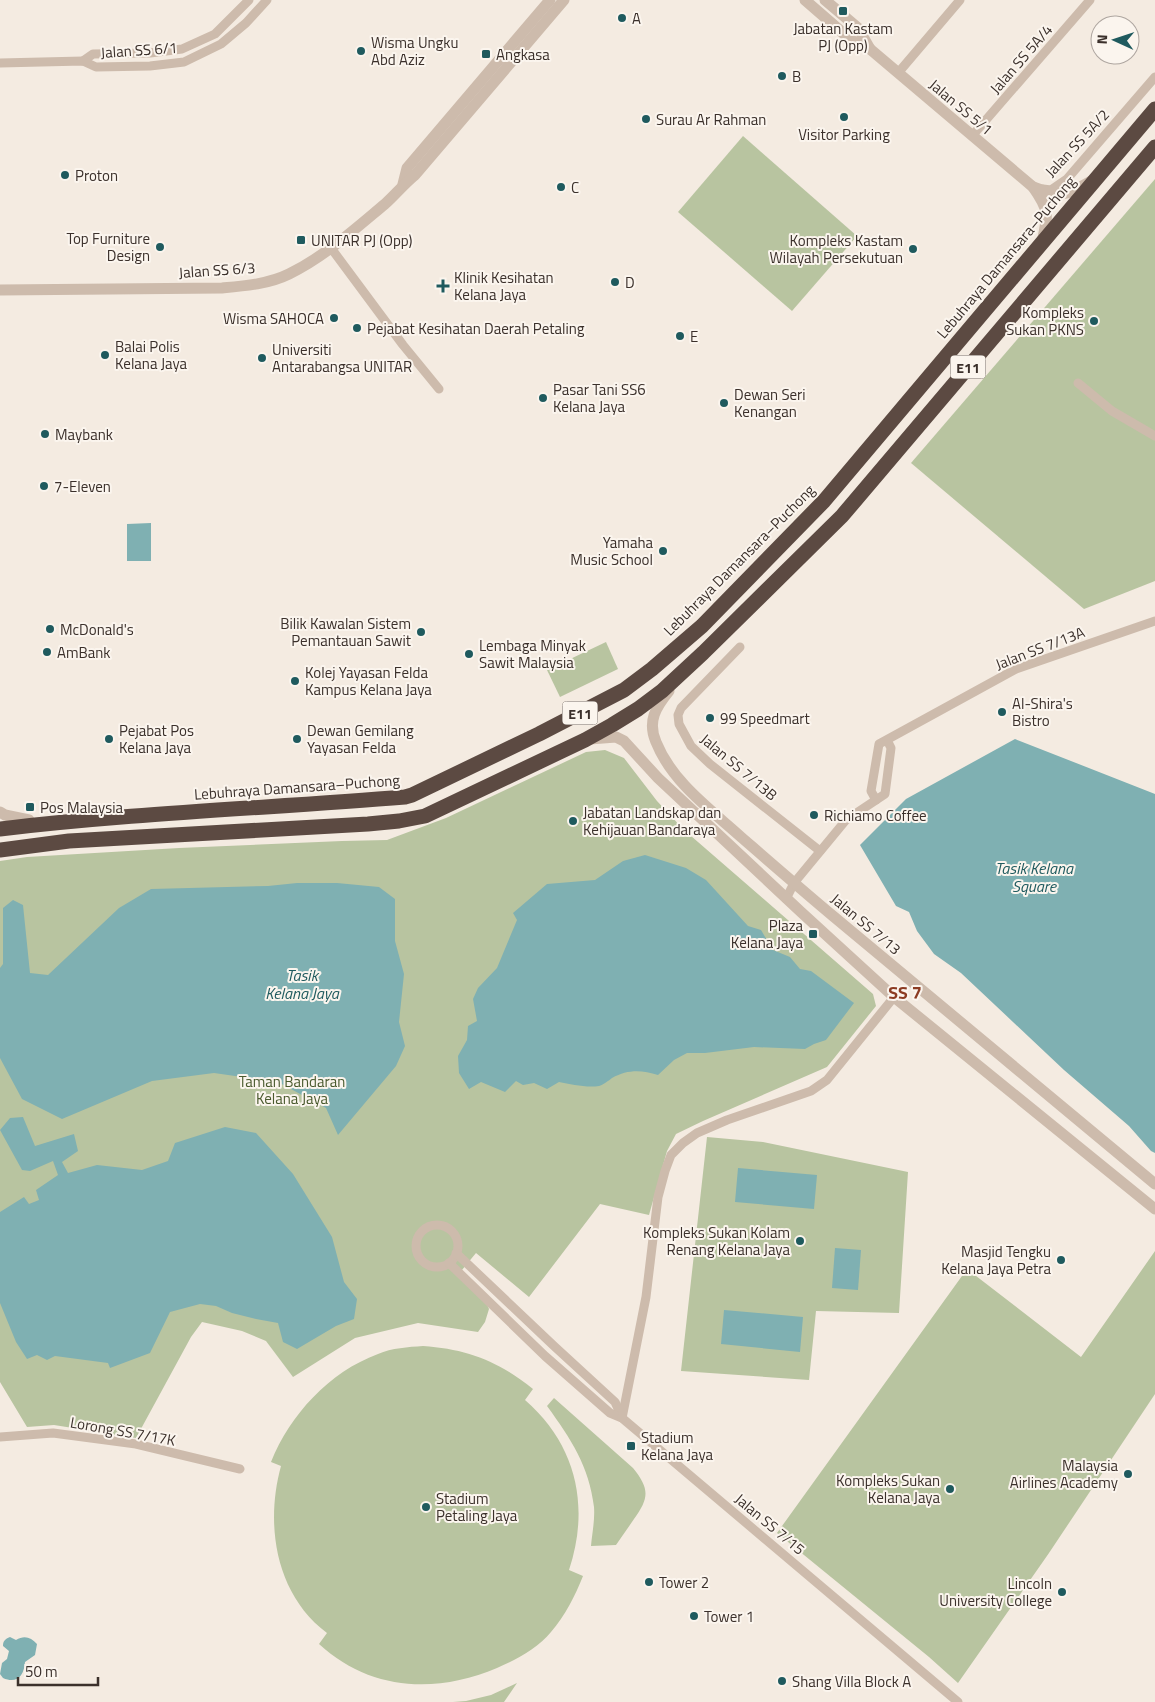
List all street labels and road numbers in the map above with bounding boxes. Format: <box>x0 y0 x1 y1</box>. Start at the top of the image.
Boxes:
street label: Jalan SS 5A/4 <box>984 19 1058 99</box>
street label: Jalan SS 6/1 <box>100 36 178 64</box>
street label: Jalan SS 5/1 <box>924 74 998 140</box>
street label: Jalan SS 5A/2 <box>1039 104 1115 182</box>
street label: Lebuhraya Damansara–Puchong <box>931 170 1081 343</box>
street label: Jalan SS 6/3 <box>178 256 256 284</box>
road number: E11 <box>950 356 986 378</box>
street label: Lebuhraya Damansara–Puchong <box>658 479 820 641</box>
street label: Jalan SS 7/13A <box>992 620 1088 676</box>
road number: E11 <box>562 701 598 724</box>
street label: Jalan SS 7/13B <box>695 728 783 806</box>
street label: Lebuhraya Damansara–Puchong <box>193 768 401 806</box>
street label: Jalan SS 7/13 <box>826 888 906 960</box>
street label: Lorong SS 7/17K <box>69 1410 178 1452</box>
street label: Jalan SS 7/15 <box>730 1488 810 1560</box>

